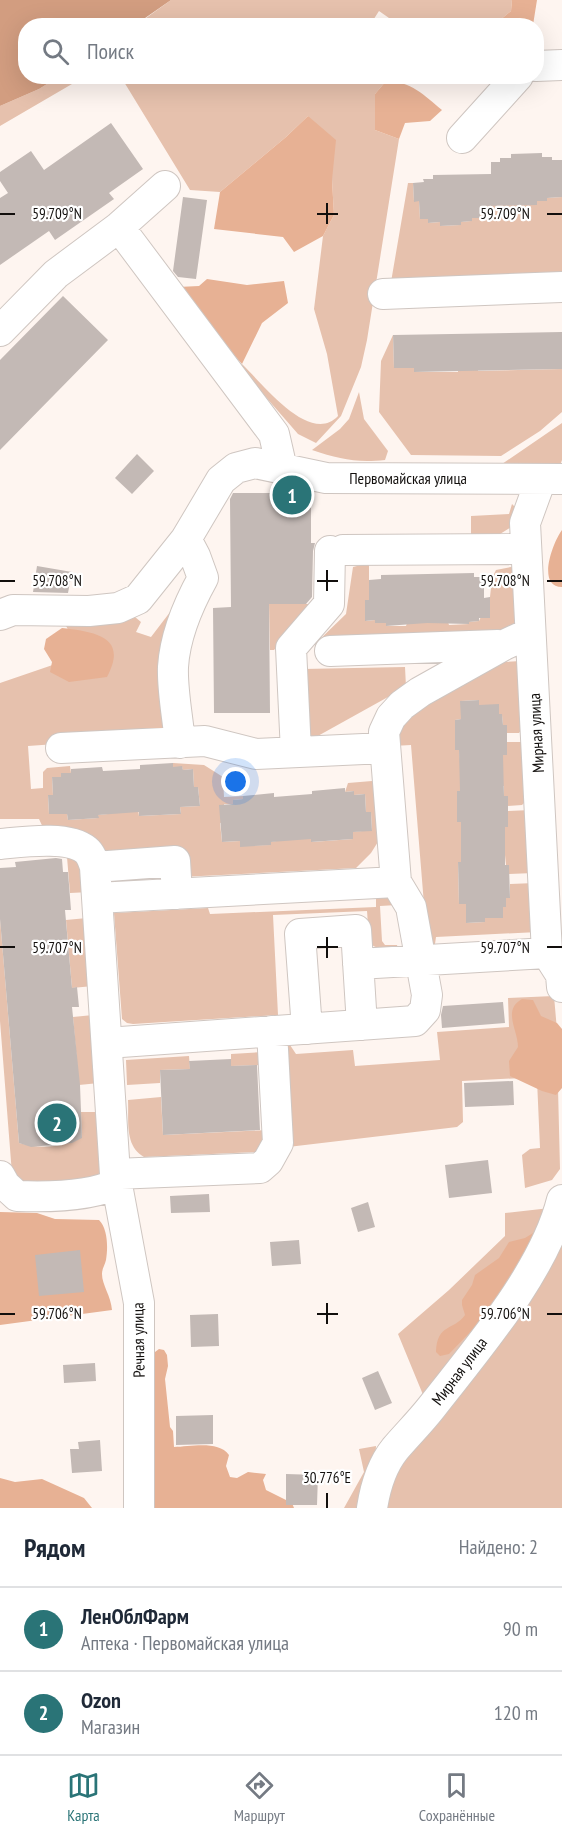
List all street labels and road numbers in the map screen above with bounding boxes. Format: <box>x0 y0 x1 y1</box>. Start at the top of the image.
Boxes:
street label: Первомайская улица <box>349 468 467 488</box>
street label: Мирная улица <box>524 693 548 773</box>
street label: Речная улица <box>127 1302 149 1378</box>
street label: Мирная улица <box>427 1333 491 1409</box>

